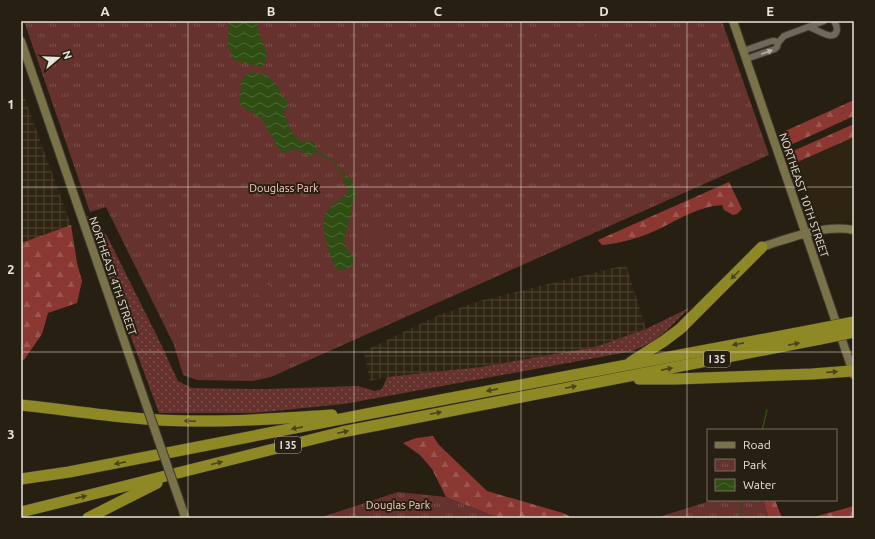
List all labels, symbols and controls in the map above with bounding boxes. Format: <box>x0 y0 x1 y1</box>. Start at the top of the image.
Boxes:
text: A <box>100 4 110 18</box>
text: B <box>267 4 276 18</box>
text: C <box>434 4 443 18</box>
text: D <box>599 4 609 18</box>
text: E <box>766 4 774 18</box>
north arrow <box>38 38 78 78</box>
one-way arrow <box>762 48 774 54</box>
text: N <box>60 49 74 61</box>
text: 1 <box>7 97 15 111</box>
street label: NORTHEAST 10TH STREET <box>777 131 831 259</box>
park label: Douglass Park <box>249 182 319 194</box>
street label: NORTHEAST 4TH STREET <box>87 215 139 337</box>
text: 2 <box>7 262 15 276</box>
one-way arrow <box>730 270 740 280</box>
one-way arrow <box>788 340 801 346</box>
one-way arrow <box>732 341 745 347</box>
road number: I 35 <box>704 351 730 367</box>
one-way arrow <box>661 365 673 371</box>
one-way arrow <box>826 369 838 376</box>
one-way arrow <box>565 384 577 390</box>
one-way arrow <box>486 388 498 394</box>
one-way arrow <box>430 410 442 416</box>
one-way arrow <box>183 418 196 424</box>
one-way arrow <box>291 425 304 431</box>
text: 3 <box>7 427 15 441</box>
one-way arrow <box>337 429 349 435</box>
legend <box>707 429 837 501</box>
road number: I 35 <box>275 437 301 453</box>
text: Road <box>743 438 771 451</box>
text: Park <box>743 458 767 471</box>
one-way arrow <box>210 459 223 465</box>
one-way arrow <box>114 460 126 466</box>
text: Water <box>743 478 776 491</box>
one-way arrow <box>75 493 87 499</box>
park label: Douglas Park <box>366 499 431 511</box>

